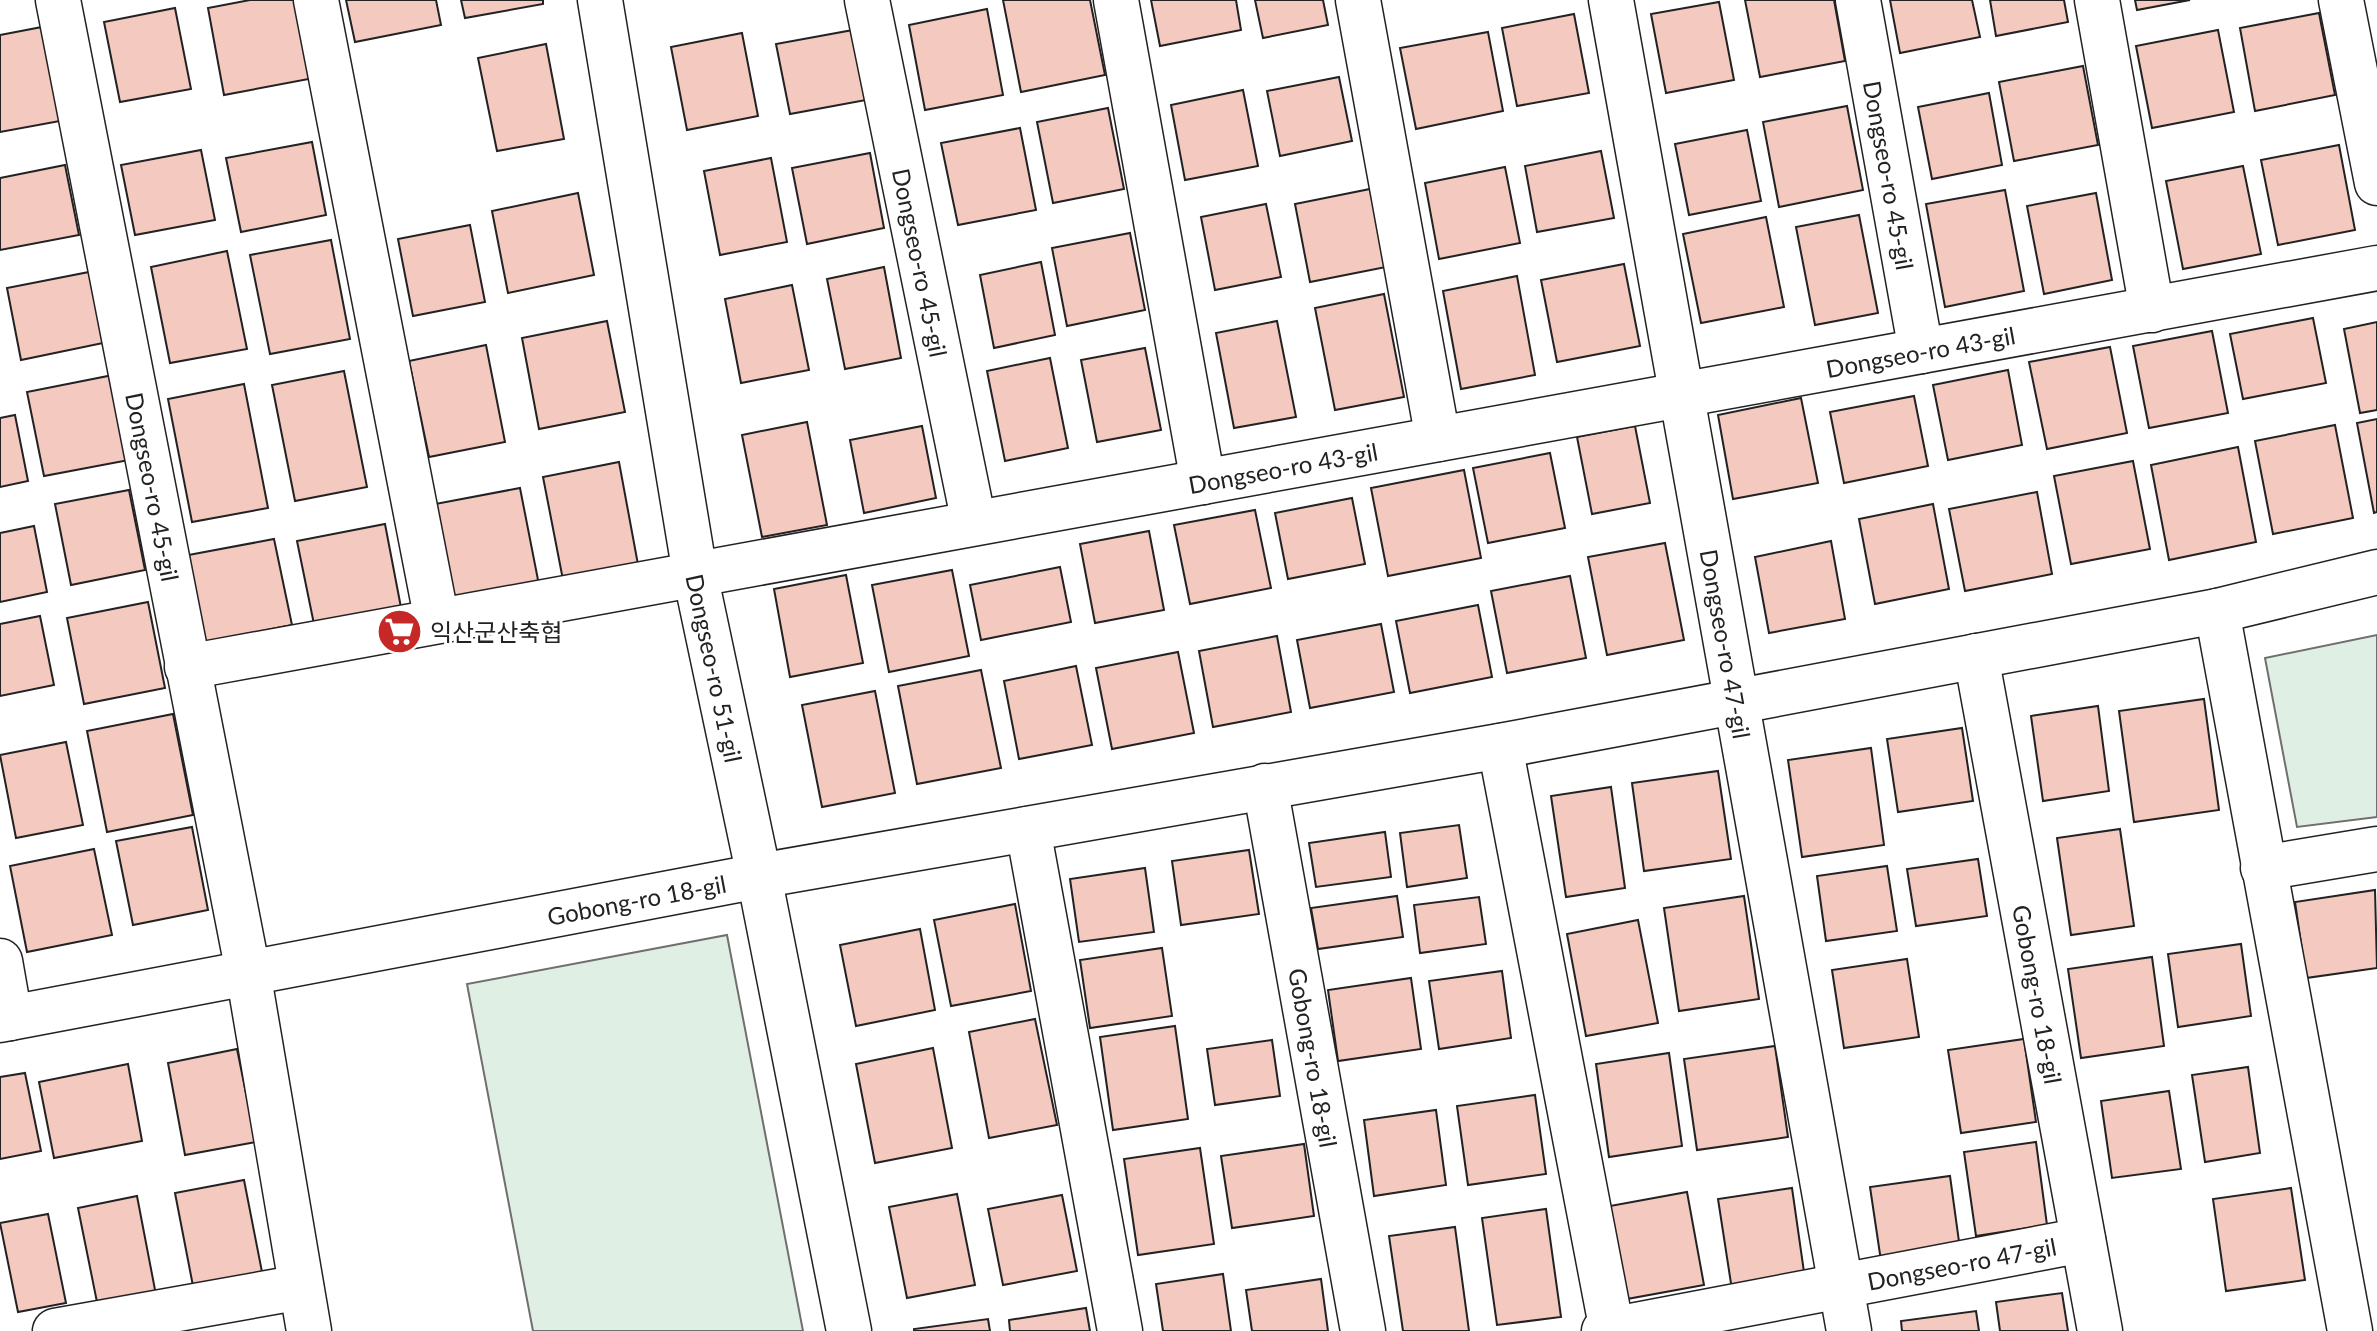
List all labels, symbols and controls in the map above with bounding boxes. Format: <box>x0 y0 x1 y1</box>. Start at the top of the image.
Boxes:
street label: Dongseo-ro 45-gil <box>1858 78 1921 272</box>
street label: Dongseo-ro 45-gil <box>887 166 954 359</box>
street label: Dongseo-ro 43-gil <box>1823 320 2017 383</box>
street label: Dongseo-ro 45-gil <box>121 390 186 584</box>
street label: Dongseo-ro 43-gil <box>1186 436 1380 499</box>
street label: Dongseo-ro 47-gil <box>1695 547 1757 741</box>
street label: Dongseo-ro 51-gil <box>681 571 749 765</box>
supermarket icon: 익산군산축협 <box>375 607 423 655</box>
place label: 익산군산축협 <box>430 617 562 646</box>
street label: Gobong-ro 18-gil <box>545 868 729 930</box>
street label: Gobong-ro 18-gil <box>2007 902 2069 1086</box>
street label: Gobong-ro 18-gil <box>1284 966 1344 1150</box>
street label: Dongseo-ro 47-gil <box>1865 1231 2059 1295</box>

